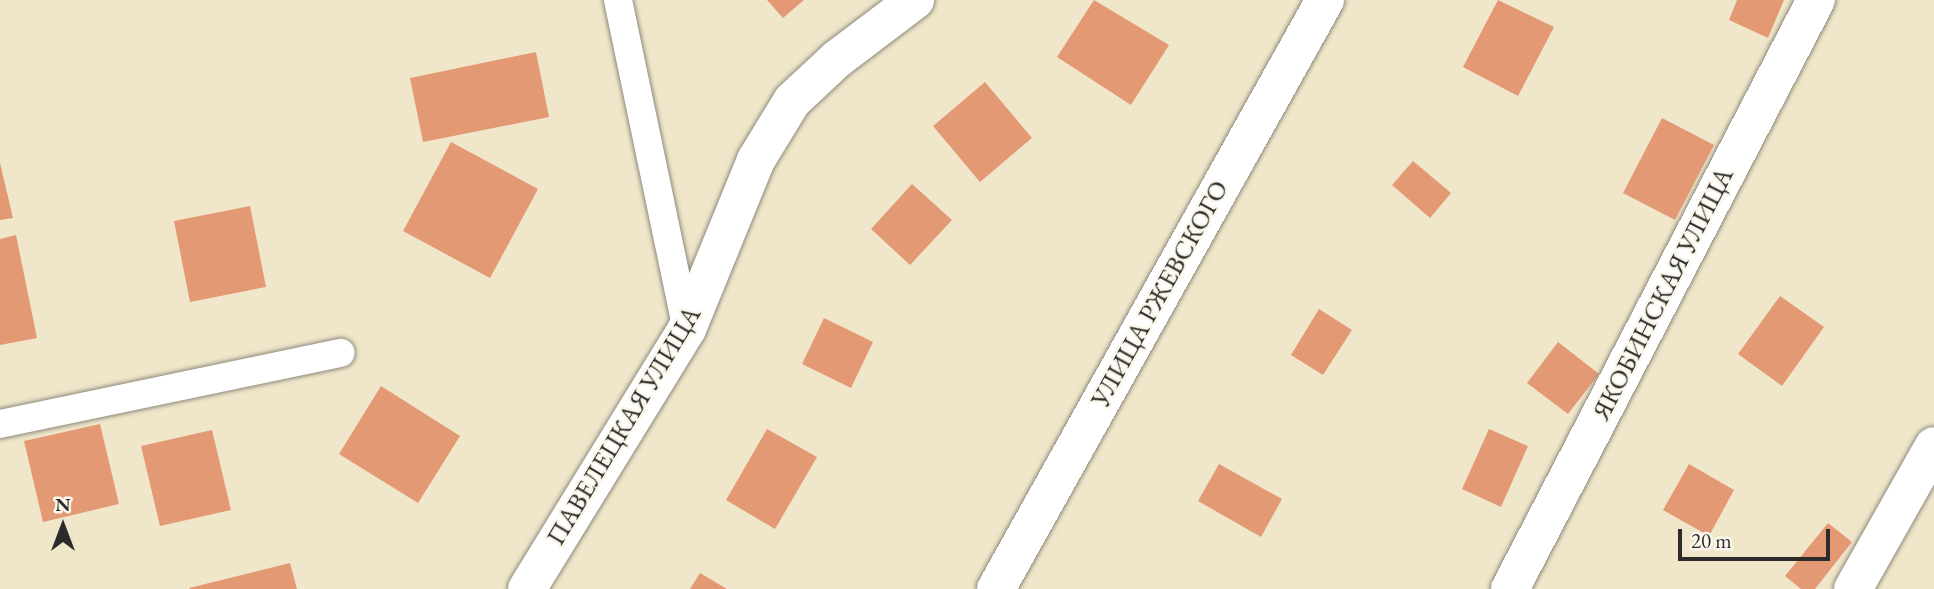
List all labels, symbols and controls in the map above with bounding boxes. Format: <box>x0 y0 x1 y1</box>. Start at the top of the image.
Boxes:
street label: ЯКОБИНСКАЯ УЛИЦА <box>1586 163 1740 425</box>
street label: УЛИЦА РЖЕВСКОГО <box>1085 175 1235 413</box>
street label: ПАВЕЛЕЦКАЯ УЛИЦА <box>540 301 708 551</box>
north arrow <box>28 491 98 561</box>
text: N <box>55 492 71 517</box>
scale bar <box>1682 516 1834 560</box>
text: 20 m <box>1691 527 1732 554</box>

